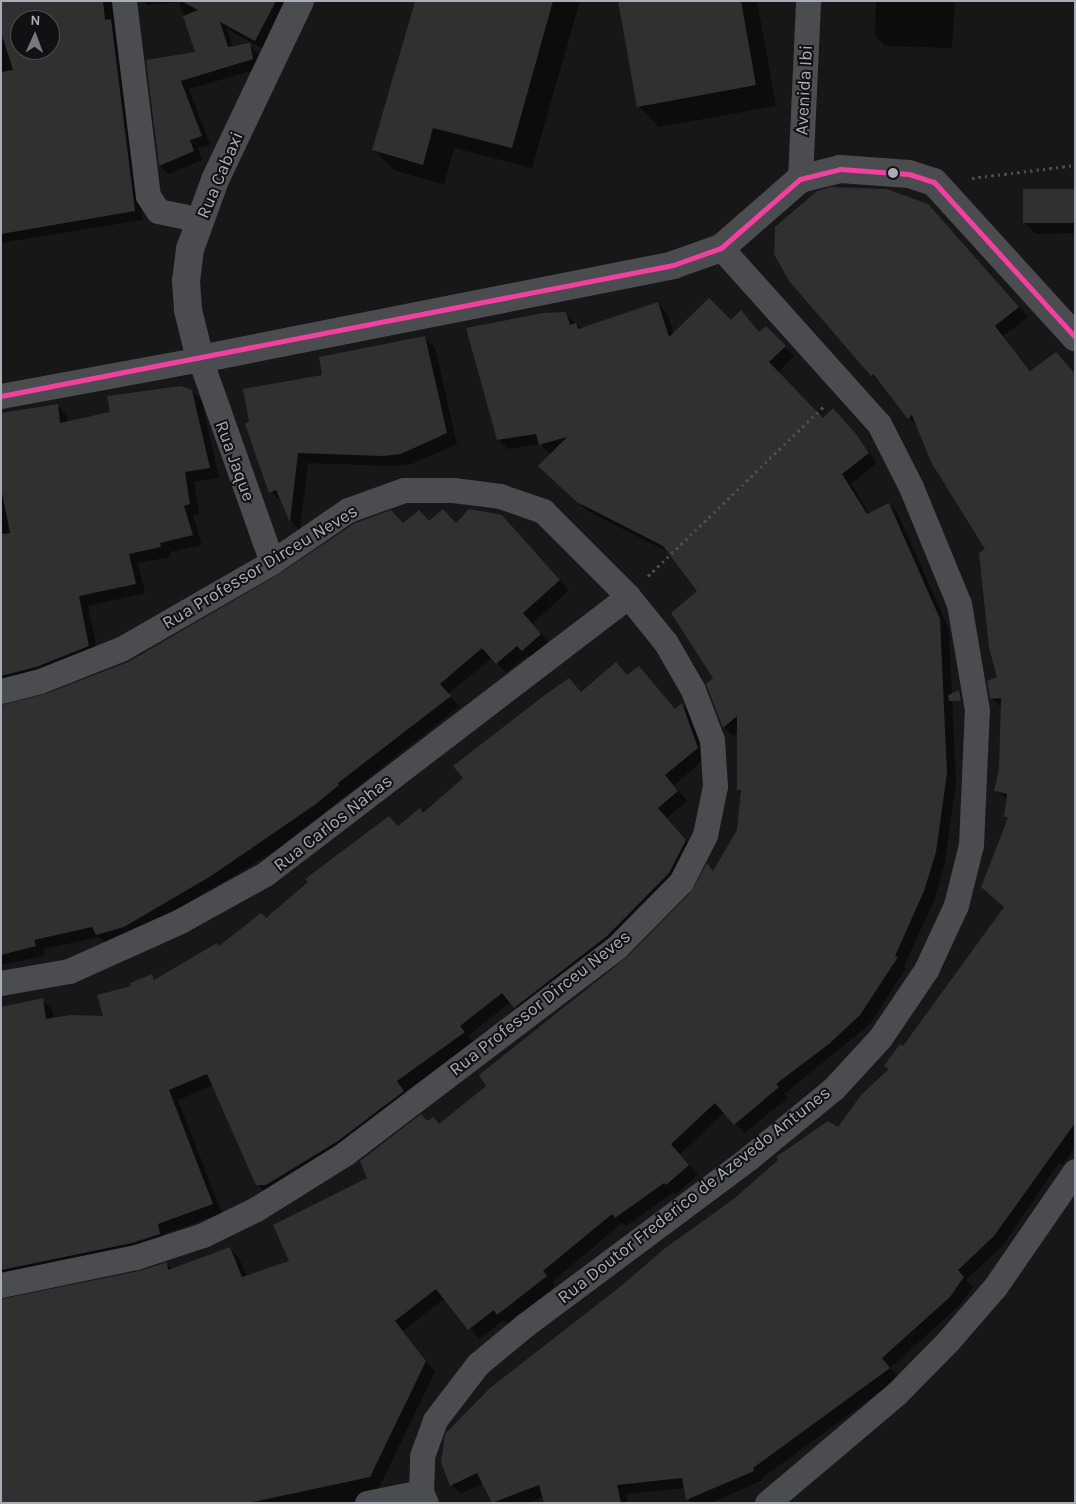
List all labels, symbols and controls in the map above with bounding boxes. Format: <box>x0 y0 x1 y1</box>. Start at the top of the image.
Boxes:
north arrow <box>10 10 60 60</box>
text: N <box>30 12 41 29</box>
street label: Avenida Ibi <box>791 44 817 136</box>
street label: Rua Cabaxi <box>192 128 248 222</box>
unlabelled marker <box>888 168 898 178</box>
street label: Rua Jaque <box>210 418 260 504</box>
street label: Rua Professor Dirceu Neves <box>158 500 362 634</box>
street label: Rua Carlos Nahas <box>269 770 397 876</box>
street label: Rua Professor Dirceu Neves <box>445 925 635 1081</box>
street label: Rua Doutor Frederico de Azevedo Antunes <box>553 1082 835 1308</box>

